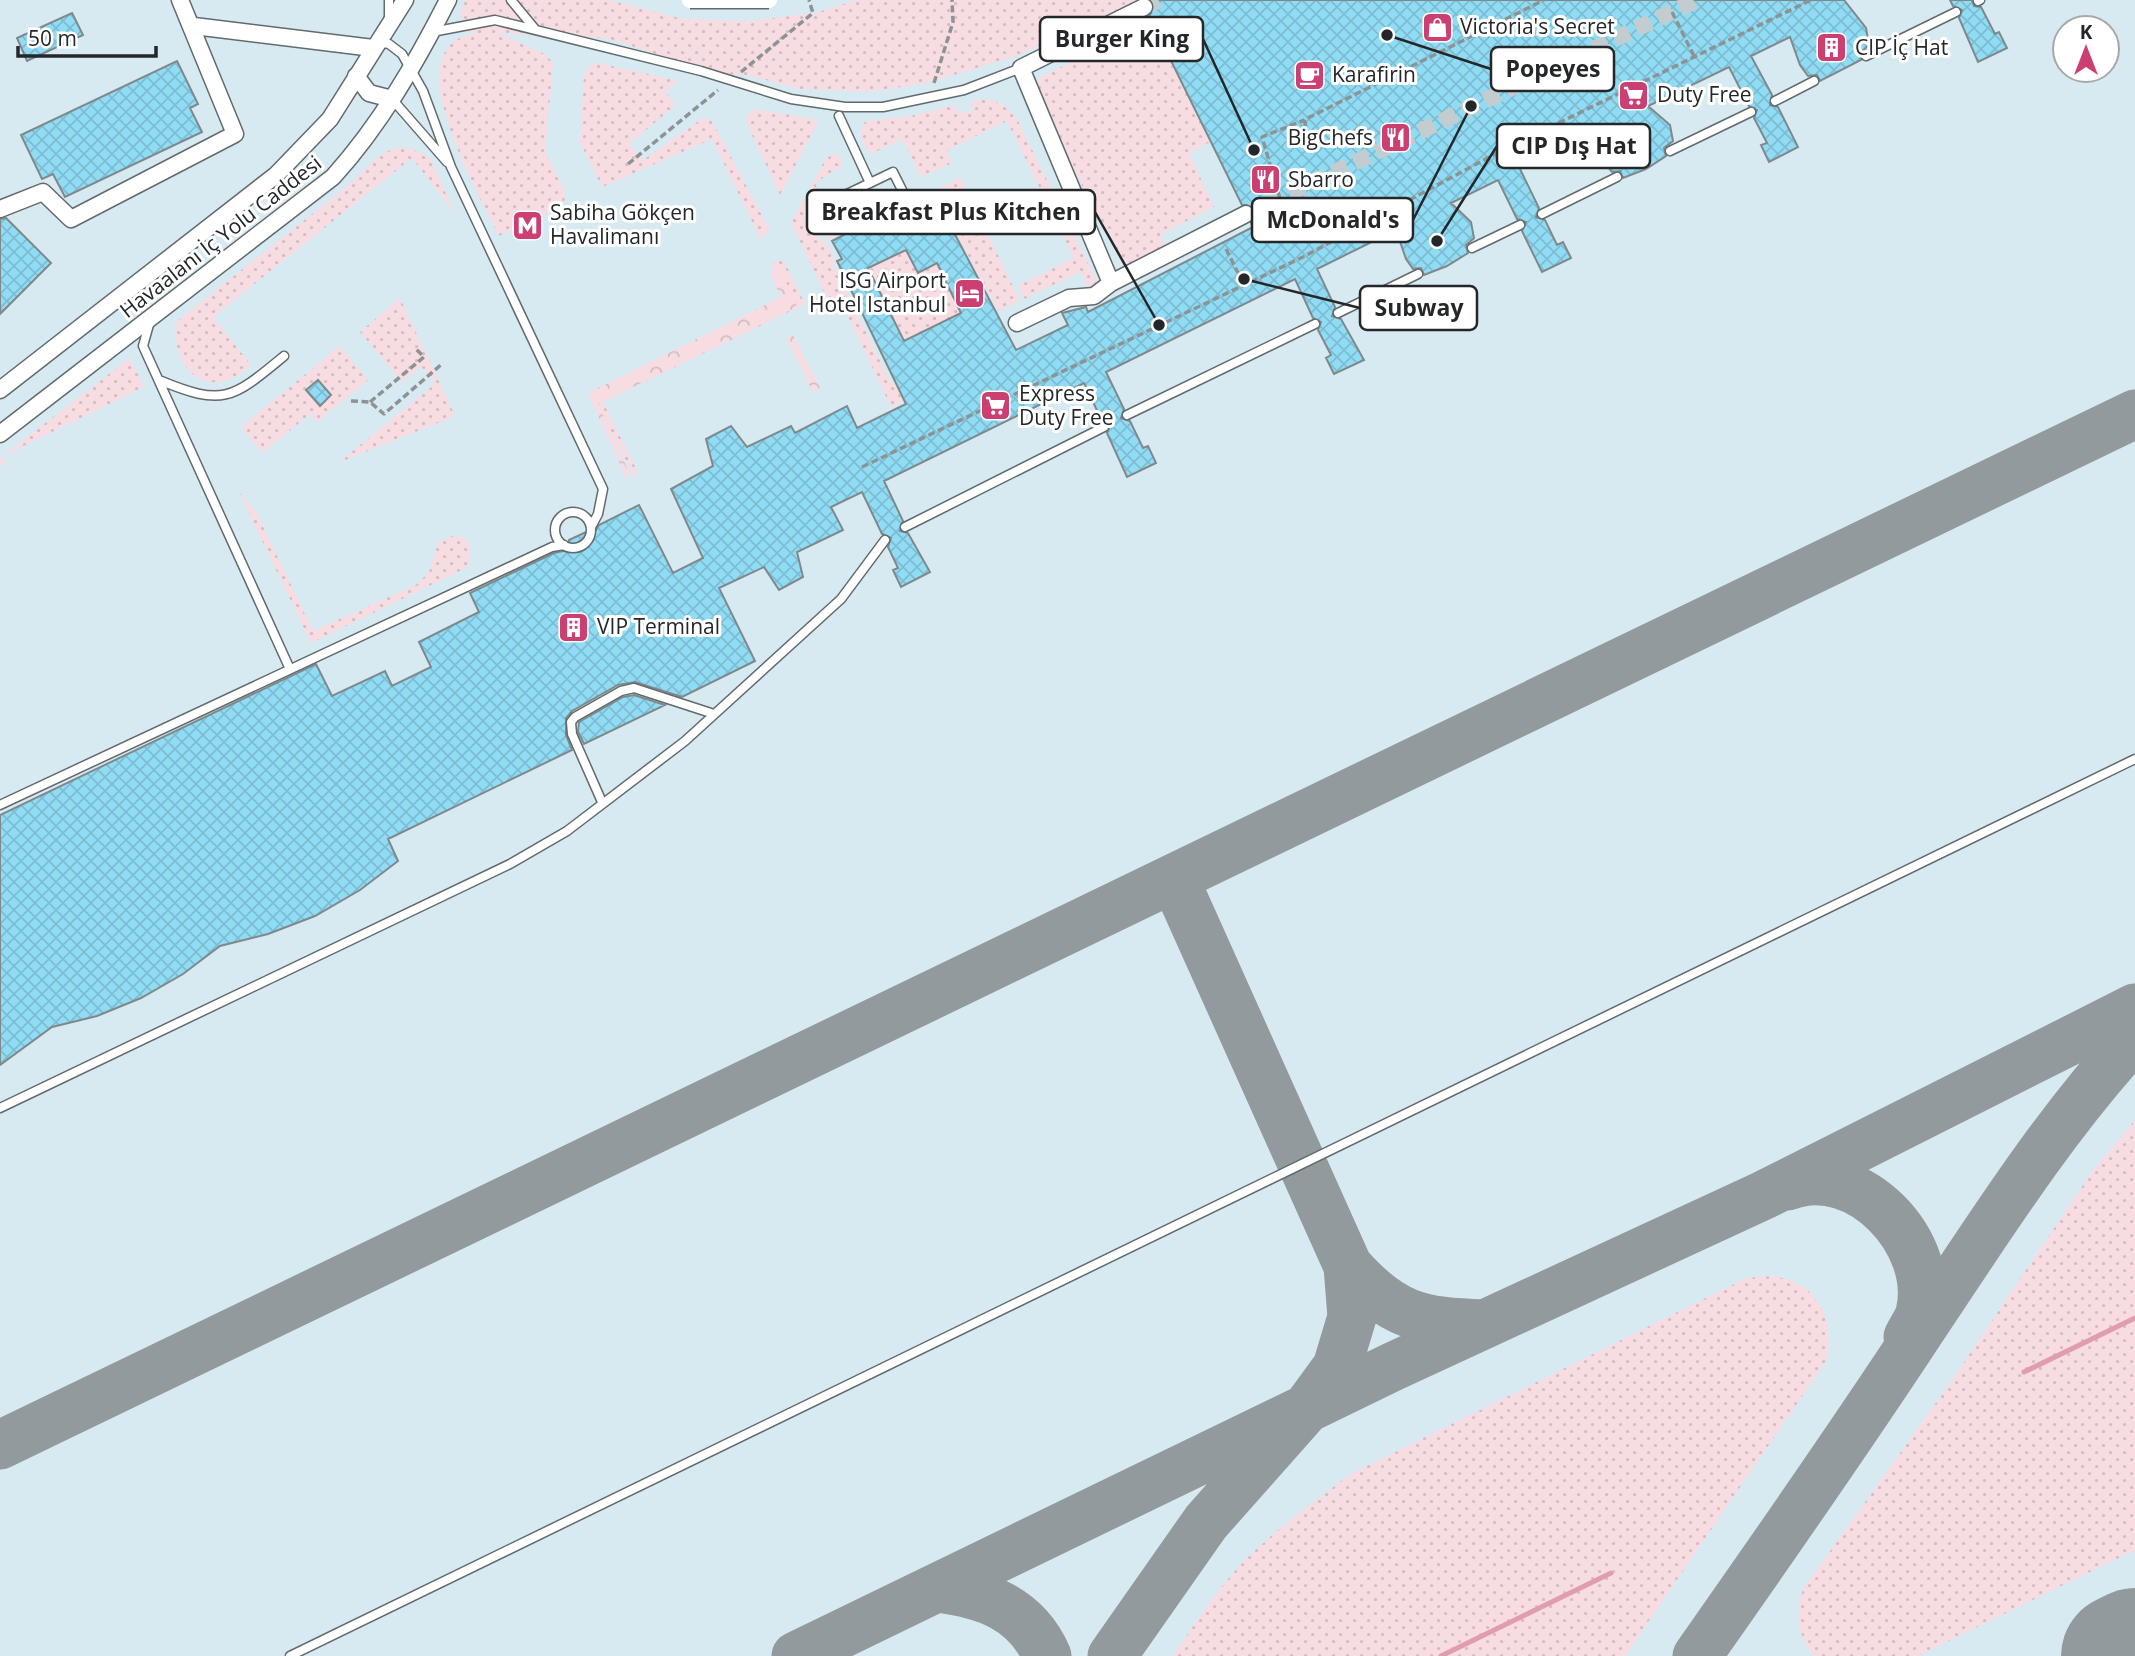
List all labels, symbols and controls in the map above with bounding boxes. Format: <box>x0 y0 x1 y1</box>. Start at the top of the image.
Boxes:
shop icon: Victoria's Secret <box>1420 10 1454 44</box>
place label: Victoria's Secret <box>1460 12 1615 40</box>
scale bar <box>18 14 156 58</box>
north arrow <box>2051 14 2121 84</box>
callout: Burger King <box>1040 17 1203 61</box>
text: K <box>2080 19 2093 45</box>
text: Burger King <box>1055 22 1189 54</box>
text: 50 m <box>28 24 77 52</box>
building icon: CIP İç Hat <box>1815 31 1849 65</box>
place label: CIP İç Hat <box>1855 33 1948 61</box>
callout: Popeyes <box>1491 47 1614 91</box>
text: Popeyes <box>1506 52 1600 84</box>
cafe icon: Karafirin <box>1292 58 1326 92</box>
place label: Karafirin <box>1332 60 1416 88</box>
supermarket icon: Duty Free <box>1617 78 1651 112</box>
place label: Duty Free <box>1657 80 1752 108</box>
restaurant icon: BigChefs <box>1379 121 1413 155</box>
place label: BigChefs <box>1288 123 1373 151</box>
callout: CIP Dış Hat <box>1497 124 1650 168</box>
text: CIP Dış Hat <box>1511 129 1637 161</box>
street label: Havaalanı İç Yolu Caddesi <box>114 149 327 324</box>
restaurant icon: Sbarro <box>1248 163 1282 197</box>
place label: Sbarro <box>1288 165 1354 193</box>
callout: Breakfast Plus Kitchen <box>807 190 1095 234</box>
text: Breakfast Plus Kitchen <box>821 195 1081 227</box>
place label: Sabiha Gökçen Havalimanı <box>550 198 695 250</box>
callout: McDonald's <box>1252 198 1413 242</box>
text: McDonald's <box>1267 203 1399 235</box>
metro station icon: Sabiha Gökçen Havalimanı <box>510 208 544 242</box>
place label: ISG Airport Hotel Istanbul <box>809 266 946 318</box>
hotel icon: ISG Airport Hotel Istanbul <box>952 276 986 310</box>
callout: Subway <box>1360 286 1477 330</box>
text: Subway <box>1374 291 1464 323</box>
place label: Express Duty Free <box>1019 379 1114 431</box>
supermarket icon: Express Duty Free <box>979 389 1013 423</box>
building icon: VIP Terminal <box>557 610 591 644</box>
place label: VIP Terminal <box>597 612 720 640</box>

